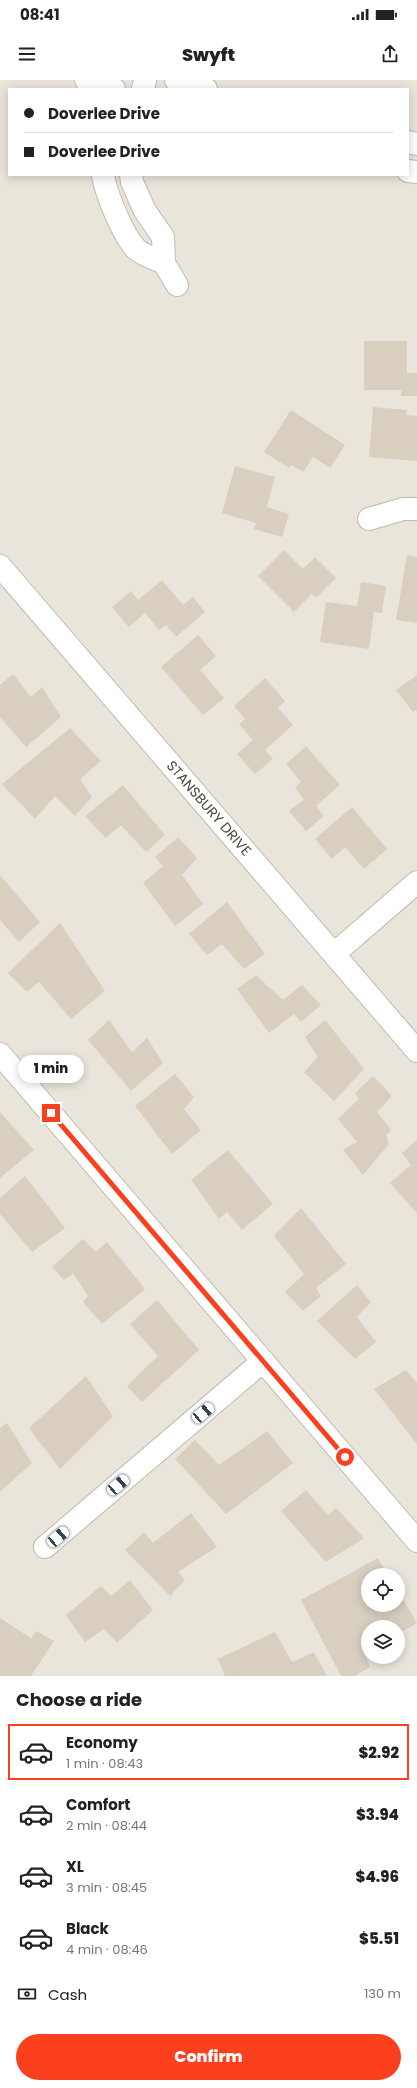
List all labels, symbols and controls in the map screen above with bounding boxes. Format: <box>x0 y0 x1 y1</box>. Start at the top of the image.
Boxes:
text: 08:41 <box>20 4 60 25</box>
text: Swyft <box>182 42 235 67</box>
icon: menu <box>16 43 38 65</box>
icon: share <box>379 43 401 65</box>
text: Doverlee Drive <box>48 103 160 124</box>
text: Doverlee Drive <box>48 141 160 162</box>
street label: STANSBURY DRIVE <box>162 756 256 860</box>
callout: 1 min <box>18 1055 84 1083</box>
text: 1 min <box>34 1059 68 1078</box>
route end <box>42 1104 60 1122</box>
car <box>190 1401 216 1425</box>
route start <box>336 1448 354 1466</box>
car <box>105 1473 131 1497</box>
car <box>45 1525 71 1549</box>
map controls <box>361 1568 405 1664</box>
button: locate <box>361 1568 405 1612</box>
button: layers <box>361 1620 405 1664</box>
text: Choose a ride <box>16 1687 142 1712</box>
text: Economy <box>66 1732 138 1753</box>
icon: car <box>18 1734 54 1770</box>
text: $2.92 <box>358 1742 399 1763</box>
text: 1 min · 08:43 <box>66 1754 143 1773</box>
text: Comfort <box>66 1794 130 1815</box>
icon: car <box>18 1796 54 1832</box>
text: $3.94 <box>356 1804 399 1825</box>
text: 2 min · 08:44 <box>66 1816 147 1835</box>
text: XL <box>66 1856 84 1877</box>
icon: car <box>18 1858 54 1894</box>
text: $4.96 <box>356 1866 399 1887</box>
text: 3 min · 08:45 <box>66 1878 147 1897</box>
text: Black <box>66 1918 109 1939</box>
icon: car <box>18 1920 54 1956</box>
text: $5.51 <box>359 1928 399 1949</box>
text: 4 min · 08:46 <box>66 1940 148 1959</box>
icon: cash <box>16 1983 38 2005</box>
text: Cash <box>48 1984 87 2005</box>
text: 130 m <box>364 1984 401 2003</box>
button: Confirm <box>16 2034 401 2080</box>

